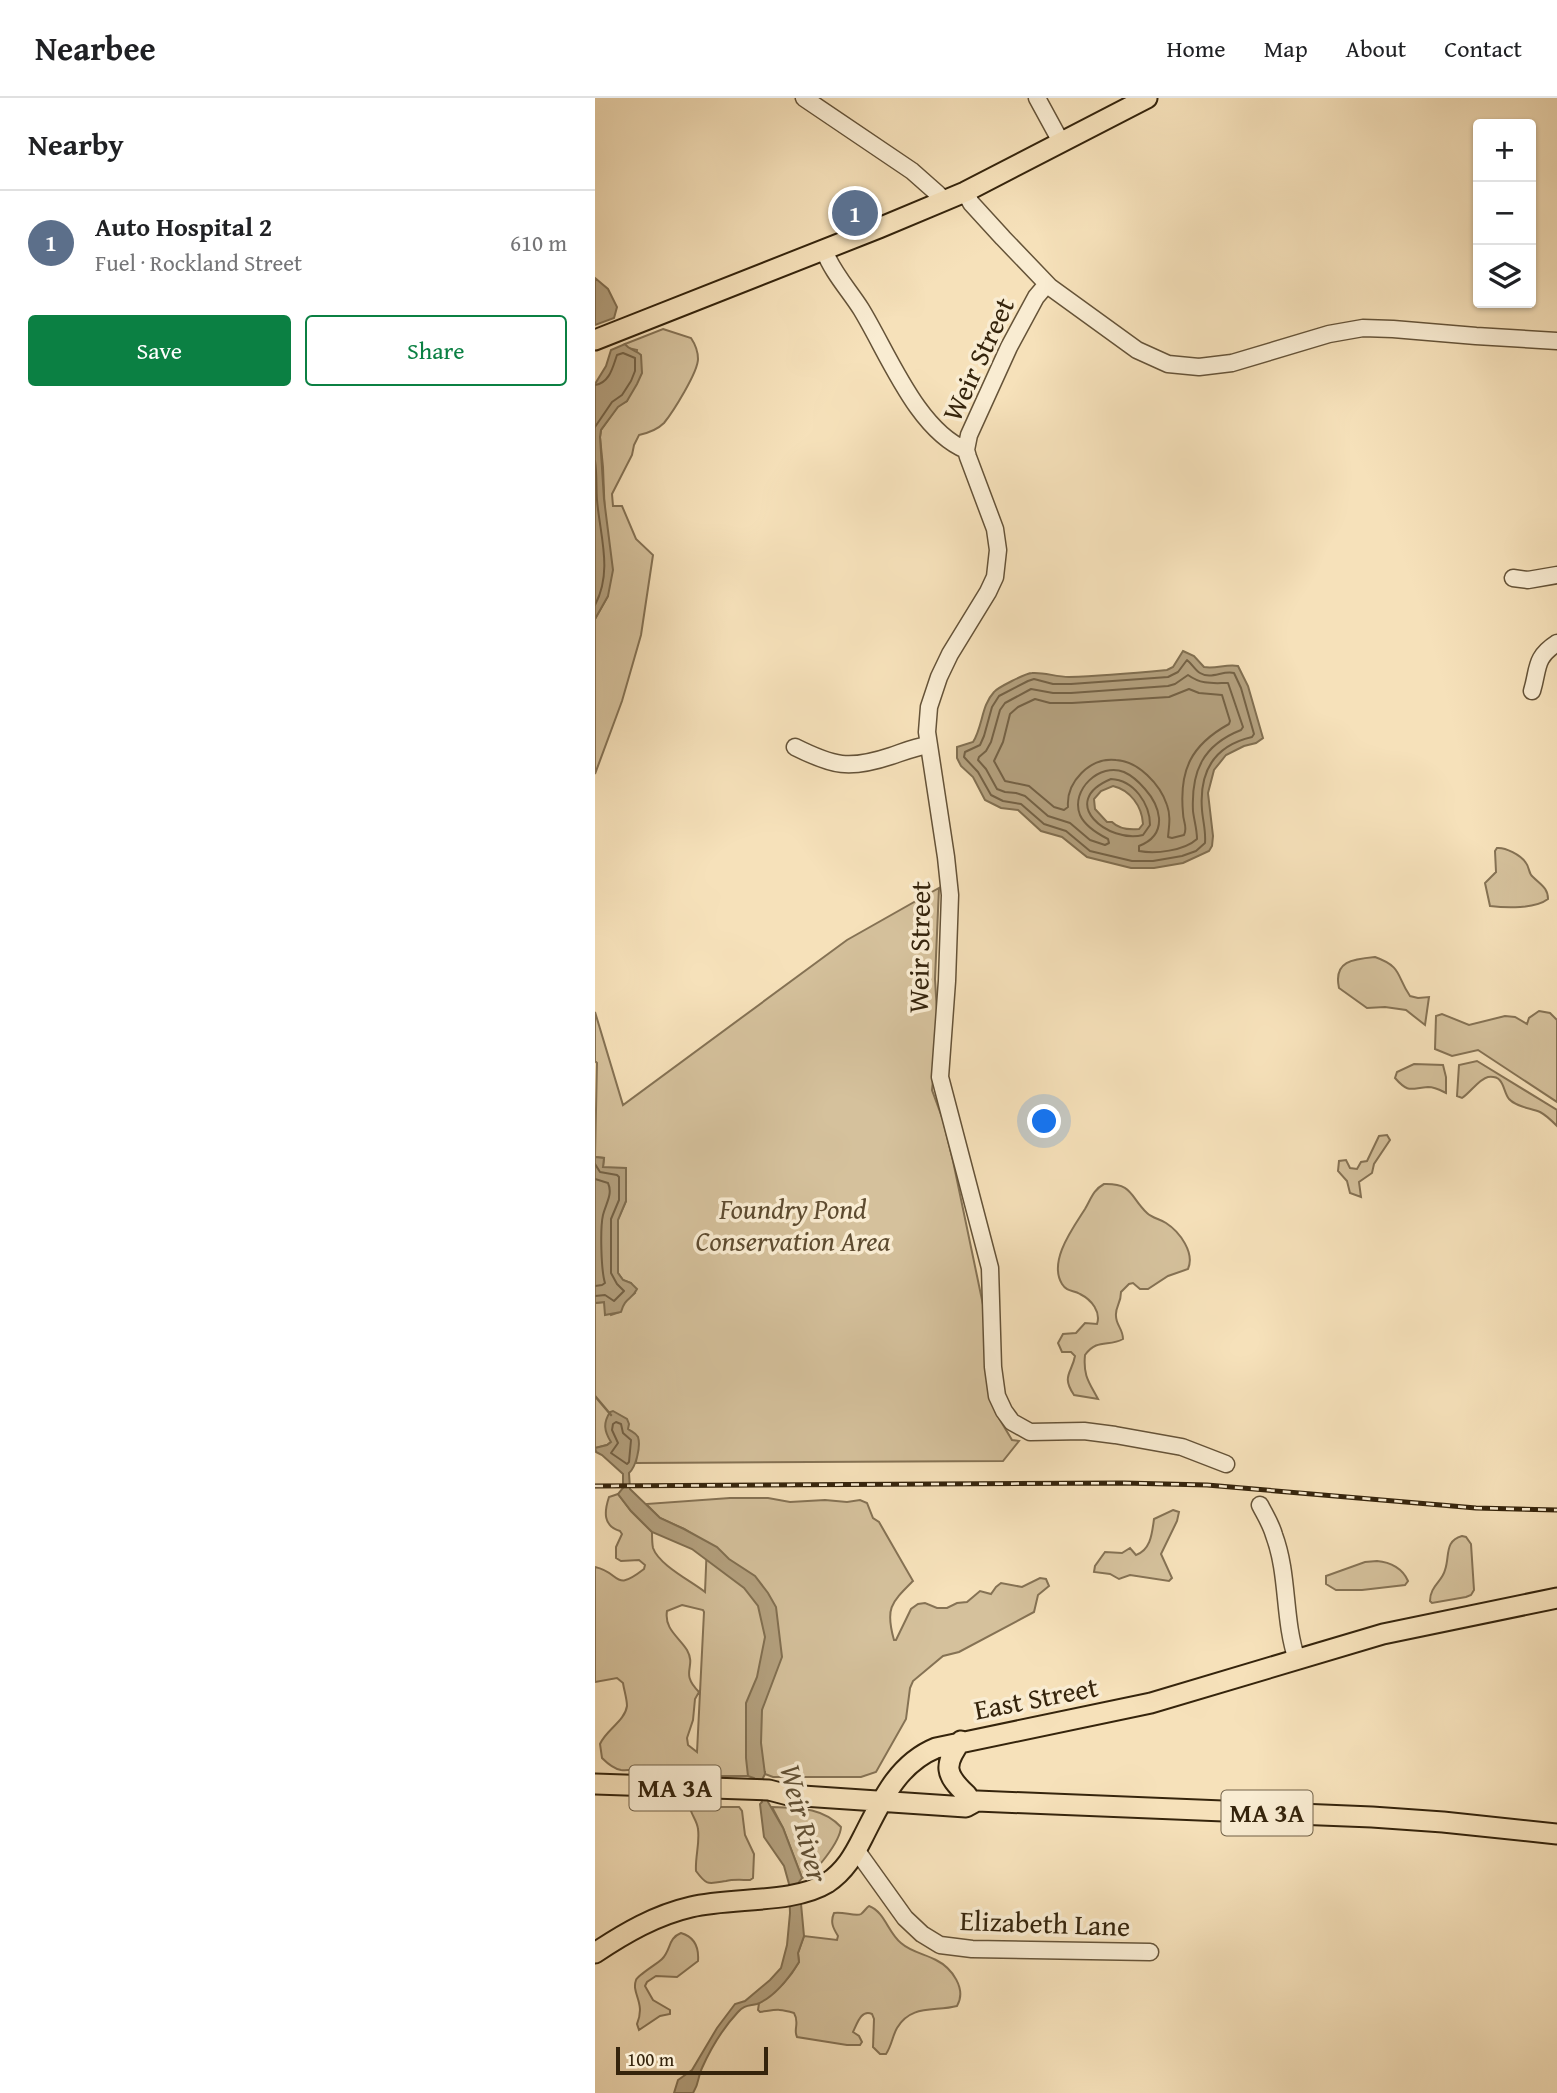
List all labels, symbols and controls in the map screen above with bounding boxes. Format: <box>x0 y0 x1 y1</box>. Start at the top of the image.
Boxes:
text: Nearbee <box>35 24 156 72</box>
text: Home <box>1167 31 1226 66</box>
text: Map <box>1264 31 1308 66</box>
text: About <box>1346 31 1406 66</box>
text: Contact <box>1444 31 1522 66</box>
map controls <box>1473 119 1536 308</box>
button: + <box>1473 119 1536 182</box>
text: Nearby <box>28 122 124 166</box>
button: − <box>1473 182 1536 245</box>
pin: 1 <box>832 187 878 239</box>
text: Auto Hospital 2 <box>95 207 272 246</box>
text: 1 <box>45 226 57 259</box>
text: 610 m <box>510 226 567 259</box>
button: layers <box>1473 245 1536 308</box>
text: Fuel · Rockland Street <box>95 246 302 279</box>
street label: Weir Street <box>931 290 1024 427</box>
button: Save <box>28 315 291 386</box>
button: Share <box>305 315 567 386</box>
street label: Weir Street <box>897 880 940 1013</box>
your location <box>1027 1104 1061 1138</box>
park label: Foundry Pond Conservation Area <box>696 1188 891 1261</box>
street label: East Street <box>970 1665 1101 1730</box>
water label: Weir River <box>769 1759 841 1887</box>
road number: MA 3A <box>629 1765 721 1810</box>
road number: MA 3A <box>1221 1790 1313 1836</box>
street label: Elizabeth Lane <box>959 1899 1131 1946</box>
scale bar <box>616 2044 768 2076</box>
text: 100 m <box>627 2045 674 2073</box>

